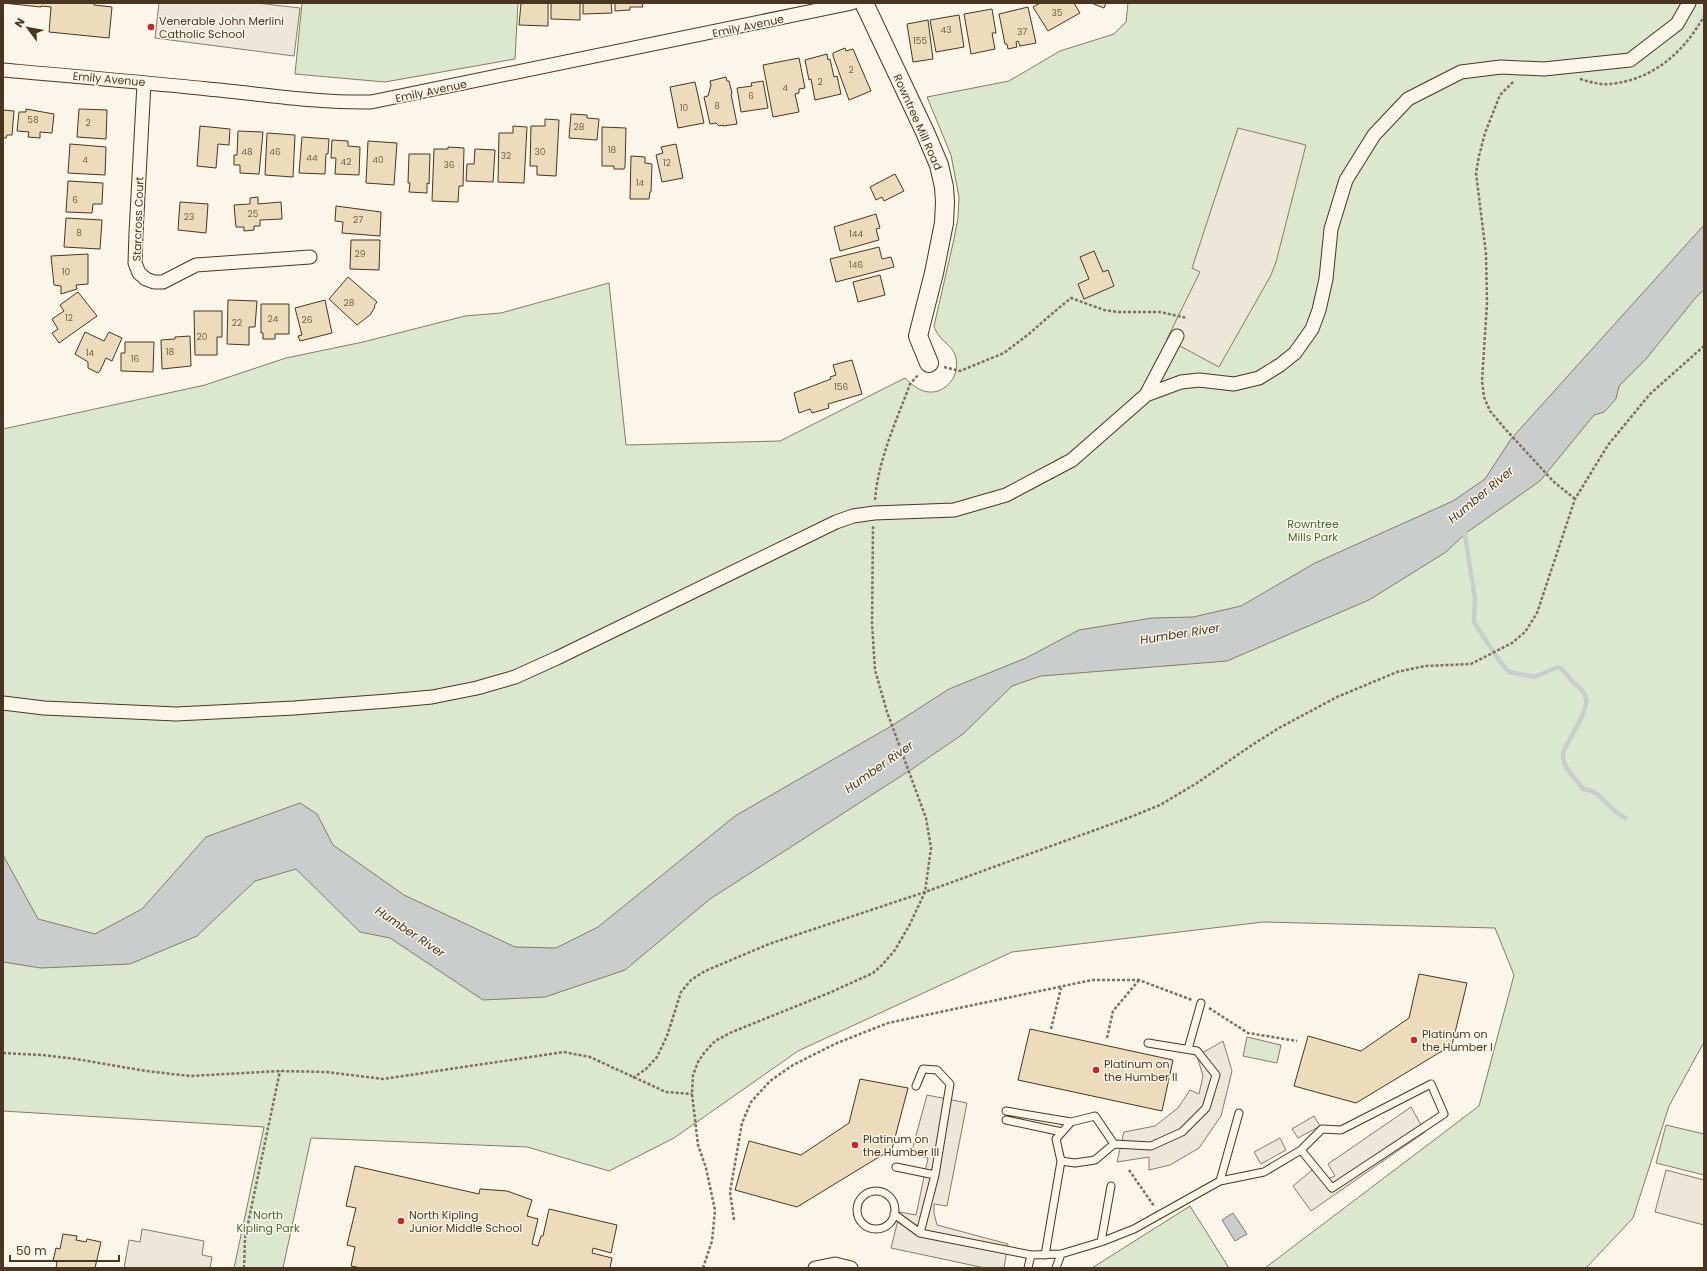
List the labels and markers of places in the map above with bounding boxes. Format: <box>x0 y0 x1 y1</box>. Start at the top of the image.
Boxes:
place label: Venerable John Merlini Catholic School <box>159 13 284 42</box>
marker: Venerable John Merlini Catholic School <box>146 22 156 32</box>
place label: Platinum on the Humber I <box>1422 1026 1493 1055</box>
marker: Platinum on the Humber I <box>1409 1035 1419 1045</box>
place label: Platinum on the Humber II <box>1104 1056 1178 1085</box>
marker: Platinum on the Humber II <box>1091 1065 1101 1075</box>
place label: Platinum on the Humber III <box>863 1131 939 1160</box>
marker: Platinum on the Humber III <box>850 1140 860 1150</box>
place label: North Kipling Junior Middle School <box>409 1207 522 1236</box>
marker: North Kipling Junior Middle School <box>396 1216 406 1226</box>

